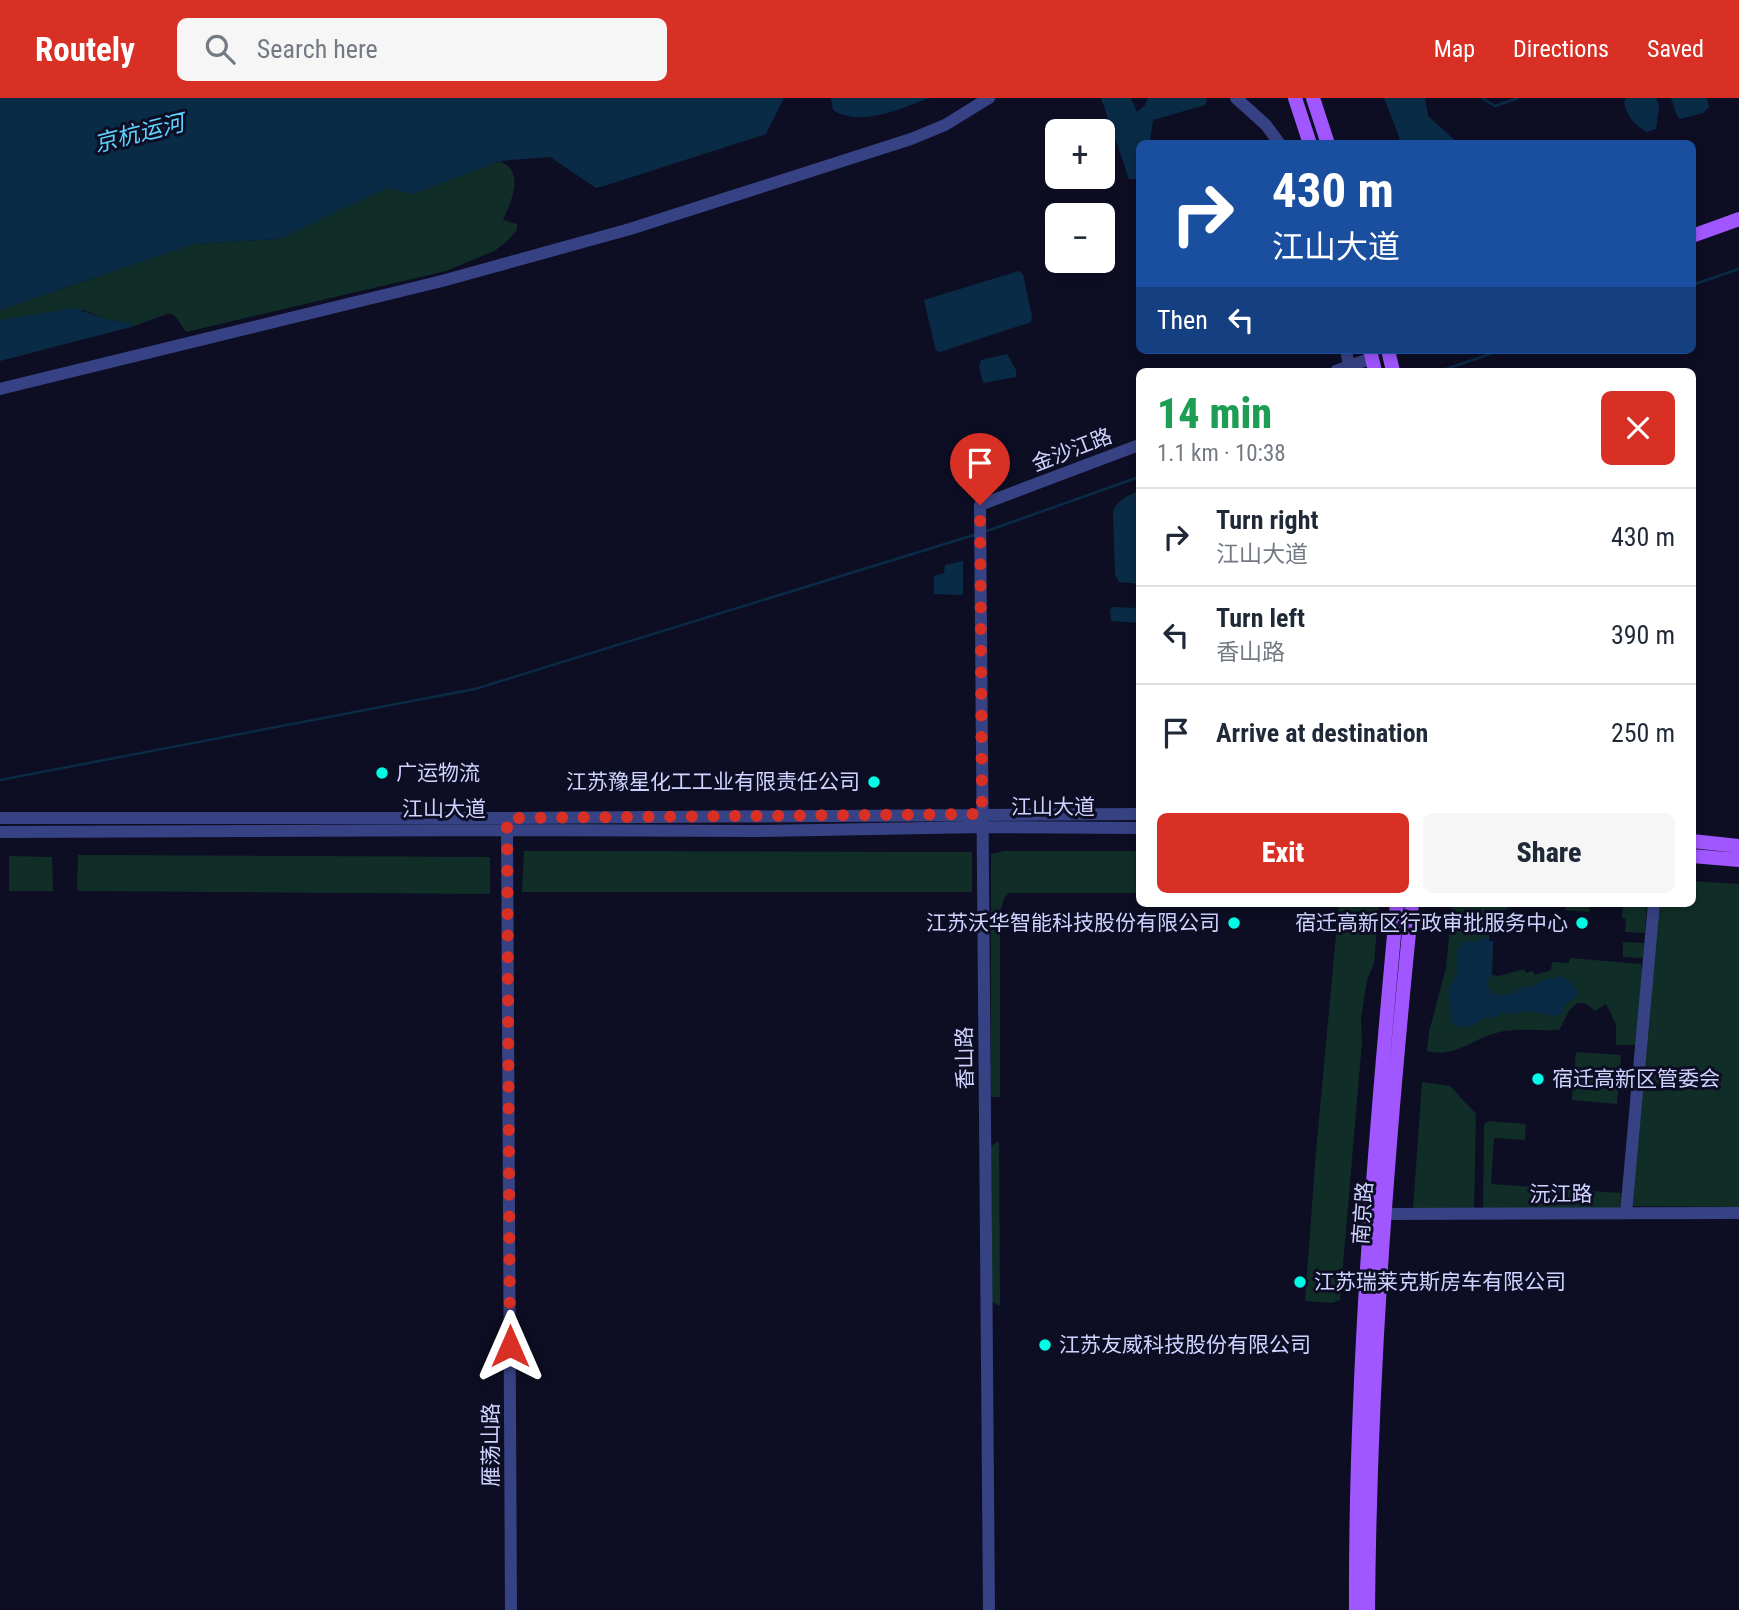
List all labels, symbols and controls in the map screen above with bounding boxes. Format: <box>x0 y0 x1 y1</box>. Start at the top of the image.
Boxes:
search box <box>177 18 667 81</box>
text: Routely <box>35 30 135 69</box>
icon: search <box>201 30 239 68</box>
text: Search here <box>257 34 378 64</box>
text: Map <box>1434 35 1475 63</box>
text: Directions <box>1513 35 1609 63</box>
text: Saved <box>1647 35 1704 63</box>
water label: 京杭运河 <box>91 108 191 158</box>
map controls <box>1045 119 1115 273</box>
button: + <box>1045 119 1115 189</box>
text: 430 m <box>1272 162 1394 219</box>
icon: right <box>1157 168 1248 259</box>
button: − <box>1045 203 1115 273</box>
text: 江山大道 <box>1272 228 1400 266</box>
icon: left <box>1222 301 1260 339</box>
text: Then <box>1157 305 1208 335</box>
text: 14 min <box>1157 389 1272 438</box>
button: close <box>1601 391 1675 465</box>
street label: 金沙江路 <box>1028 424 1116 476</box>
pin <box>950 433 1010 505</box>
text: 1.1 km · 10:38 <box>1157 440 1286 467</box>
icon: arrive <box>961 444 999 482</box>
text: Turn right <box>1216 505 1318 535</box>
icon: right <box>1157 518 1195 556</box>
text: 430 m <box>1611 522 1675 552</box>
text: 江山大道 <box>1216 541 1308 568</box>
text: Turn left <box>1216 603 1305 633</box>
icon: left <box>1157 616 1195 654</box>
text: 390 m <box>1611 620 1675 650</box>
text: 香山路 <box>1216 639 1285 666</box>
icon: arrive <box>1157 714 1195 752</box>
text: Arrive at destination <box>1216 718 1428 748</box>
text: 250 m <box>1611 718 1675 748</box>
place label: 广运物流 <box>396 761 480 785</box>
marker: 广运物流 <box>374 765 390 781</box>
place label: 江苏豫星化工工业有限责任公司 <box>566 770 860 794</box>
marker: 江苏豫星化工工业有限责任公司 <box>866 774 882 790</box>
street label: 江山大道 <box>1011 795 1095 819</box>
street label: 江山大道 <box>402 797 486 821</box>
button: Exit <box>1157 813 1409 893</box>
button: Share <box>1423 813 1675 893</box>
place label: 江苏沃华智能科技股份有限公司 <box>926 911 1220 935</box>
place label: 宿迁高新区行政审批服务中心 <box>1295 911 1568 935</box>
marker: 江苏沃华智能科技股份有限公司 <box>1226 915 1242 931</box>
marker: 宿迁高新区行政审批服务中心 <box>1574 915 1590 931</box>
street label: 香山路 <box>952 1026 978 1090</box>
place label: 宿迁高新区管委会 <box>1552 1067 1720 1091</box>
marker: 宿迁高新区管委会 <box>1530 1071 1546 1087</box>
street label: 南京路 <box>1349 1181 1377 1245</box>
street label: 沅江路 <box>1530 1182 1593 1206</box>
place label: 江苏瑞莱克斯房车有限公司 <box>1314 1270 1566 1294</box>
marker: 江苏瑞莱克斯房车有限公司 <box>1292 1274 1308 1290</box>
position arrow <box>473 1309 547 1383</box>
place label: 江苏友威科技股份有限公司 <box>1059 1333 1311 1357</box>
marker: 江苏友威科技股份有限公司 <box>1037 1337 1053 1353</box>
street label: 雁荡山路 <box>479 1403 503 1487</box>

